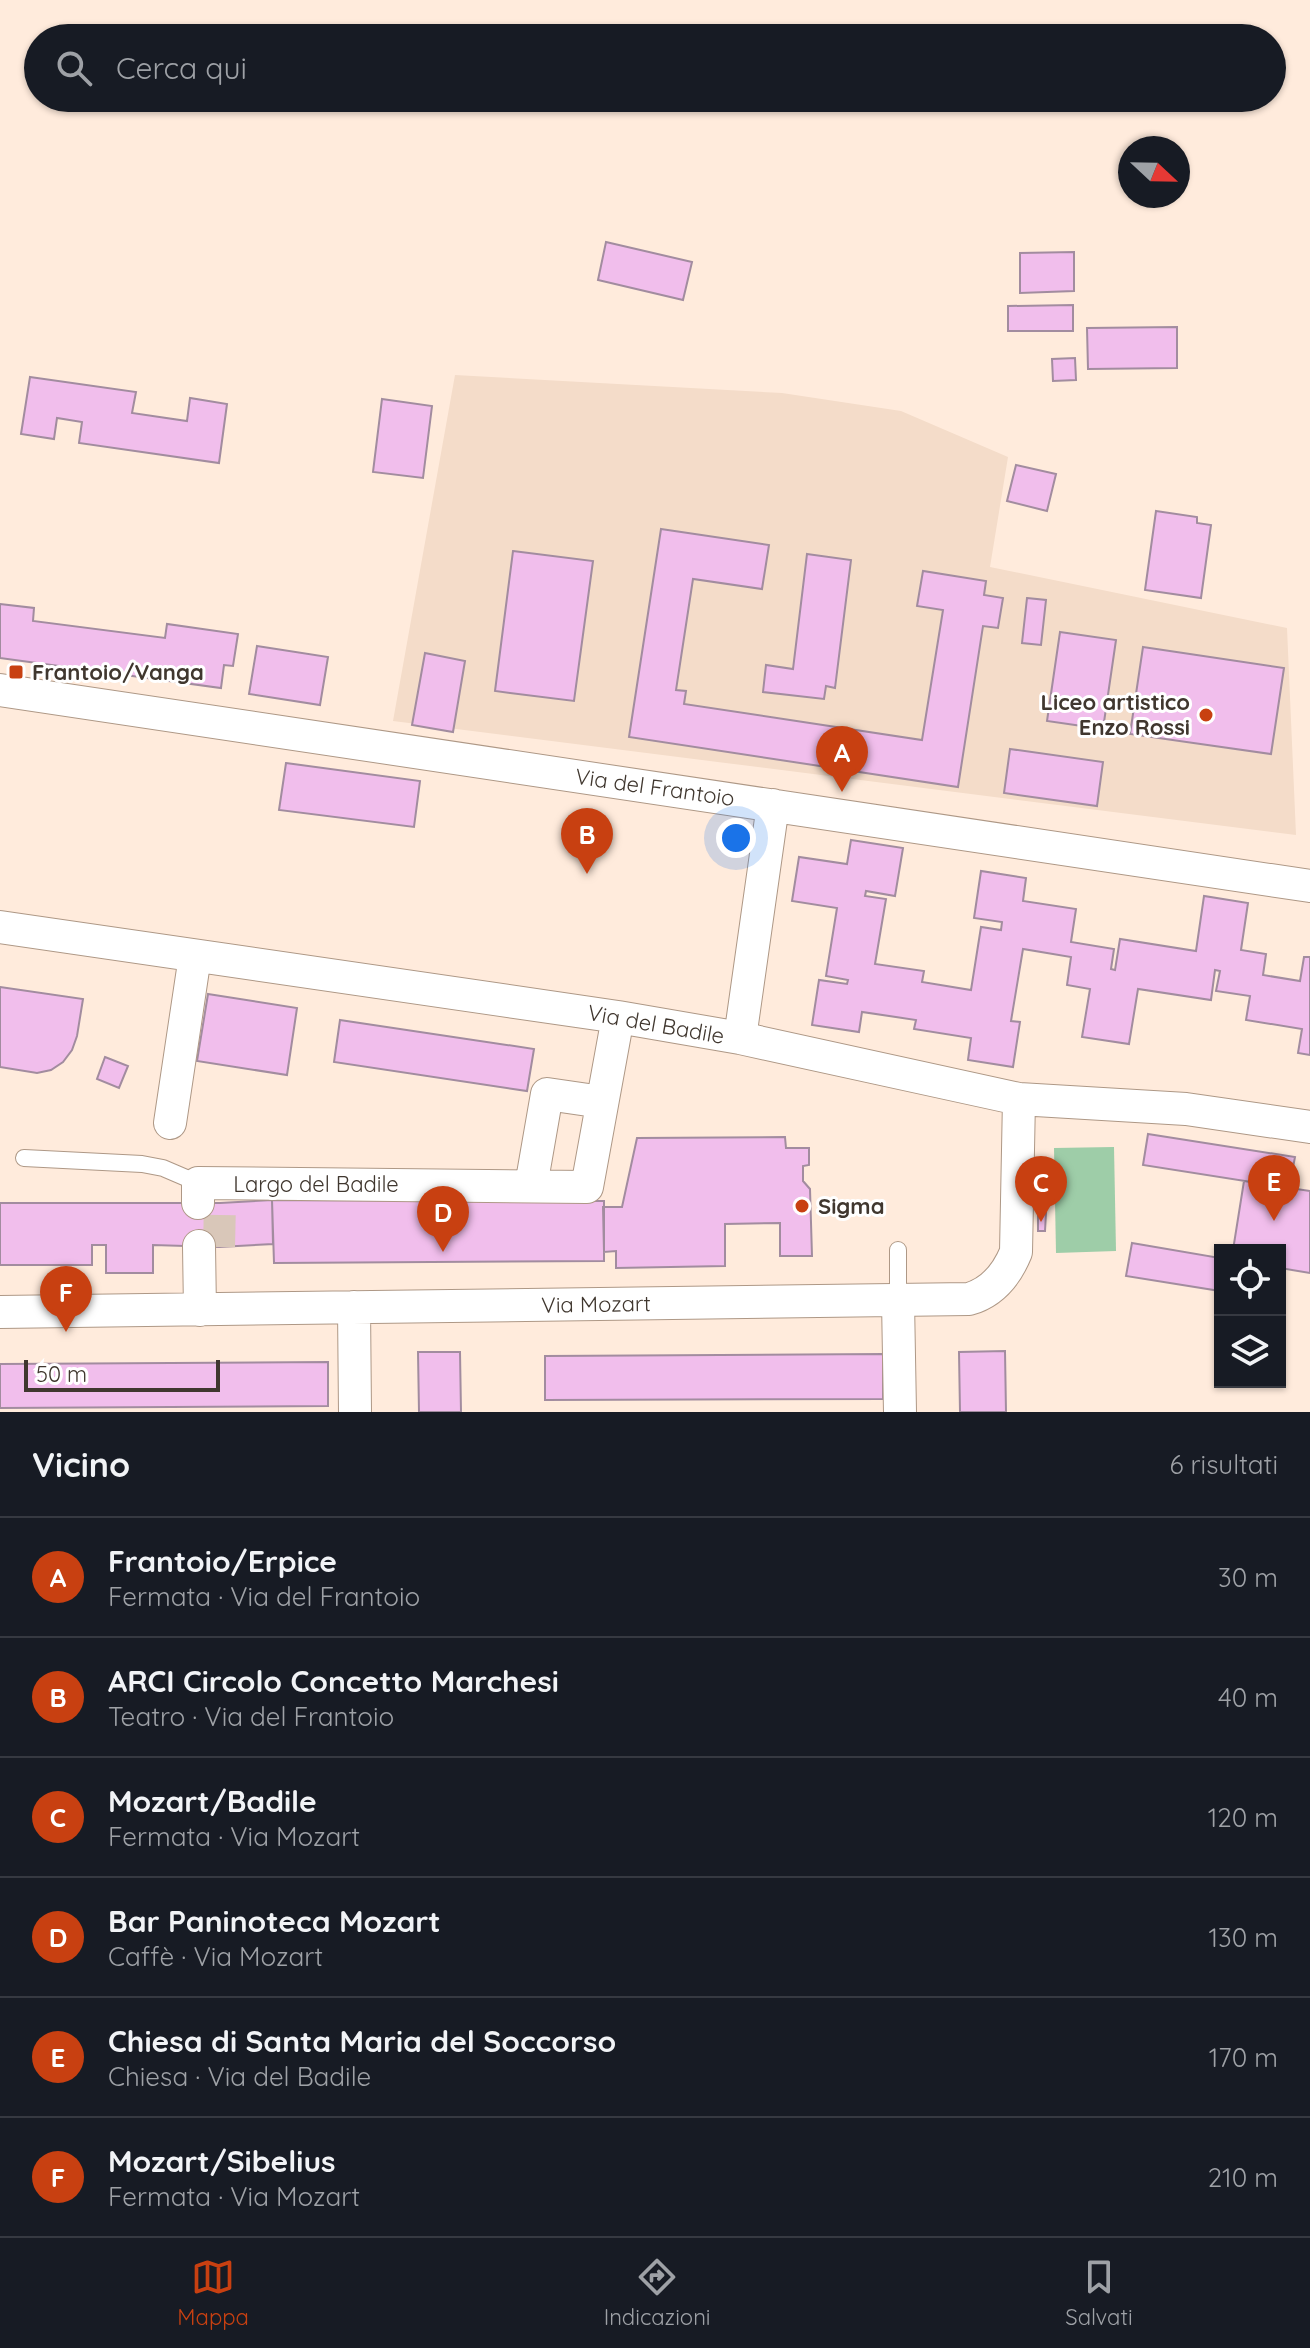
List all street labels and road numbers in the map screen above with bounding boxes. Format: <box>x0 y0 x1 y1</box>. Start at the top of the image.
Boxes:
street label: Via del Frantoio <box>574 762 736 812</box>
street label: Via del Badile <box>585 998 727 1050</box>
street label: Largo del Badile <box>233 1170 399 1198</box>
street label: Via Mozart <box>541 1289 651 1319</box>

